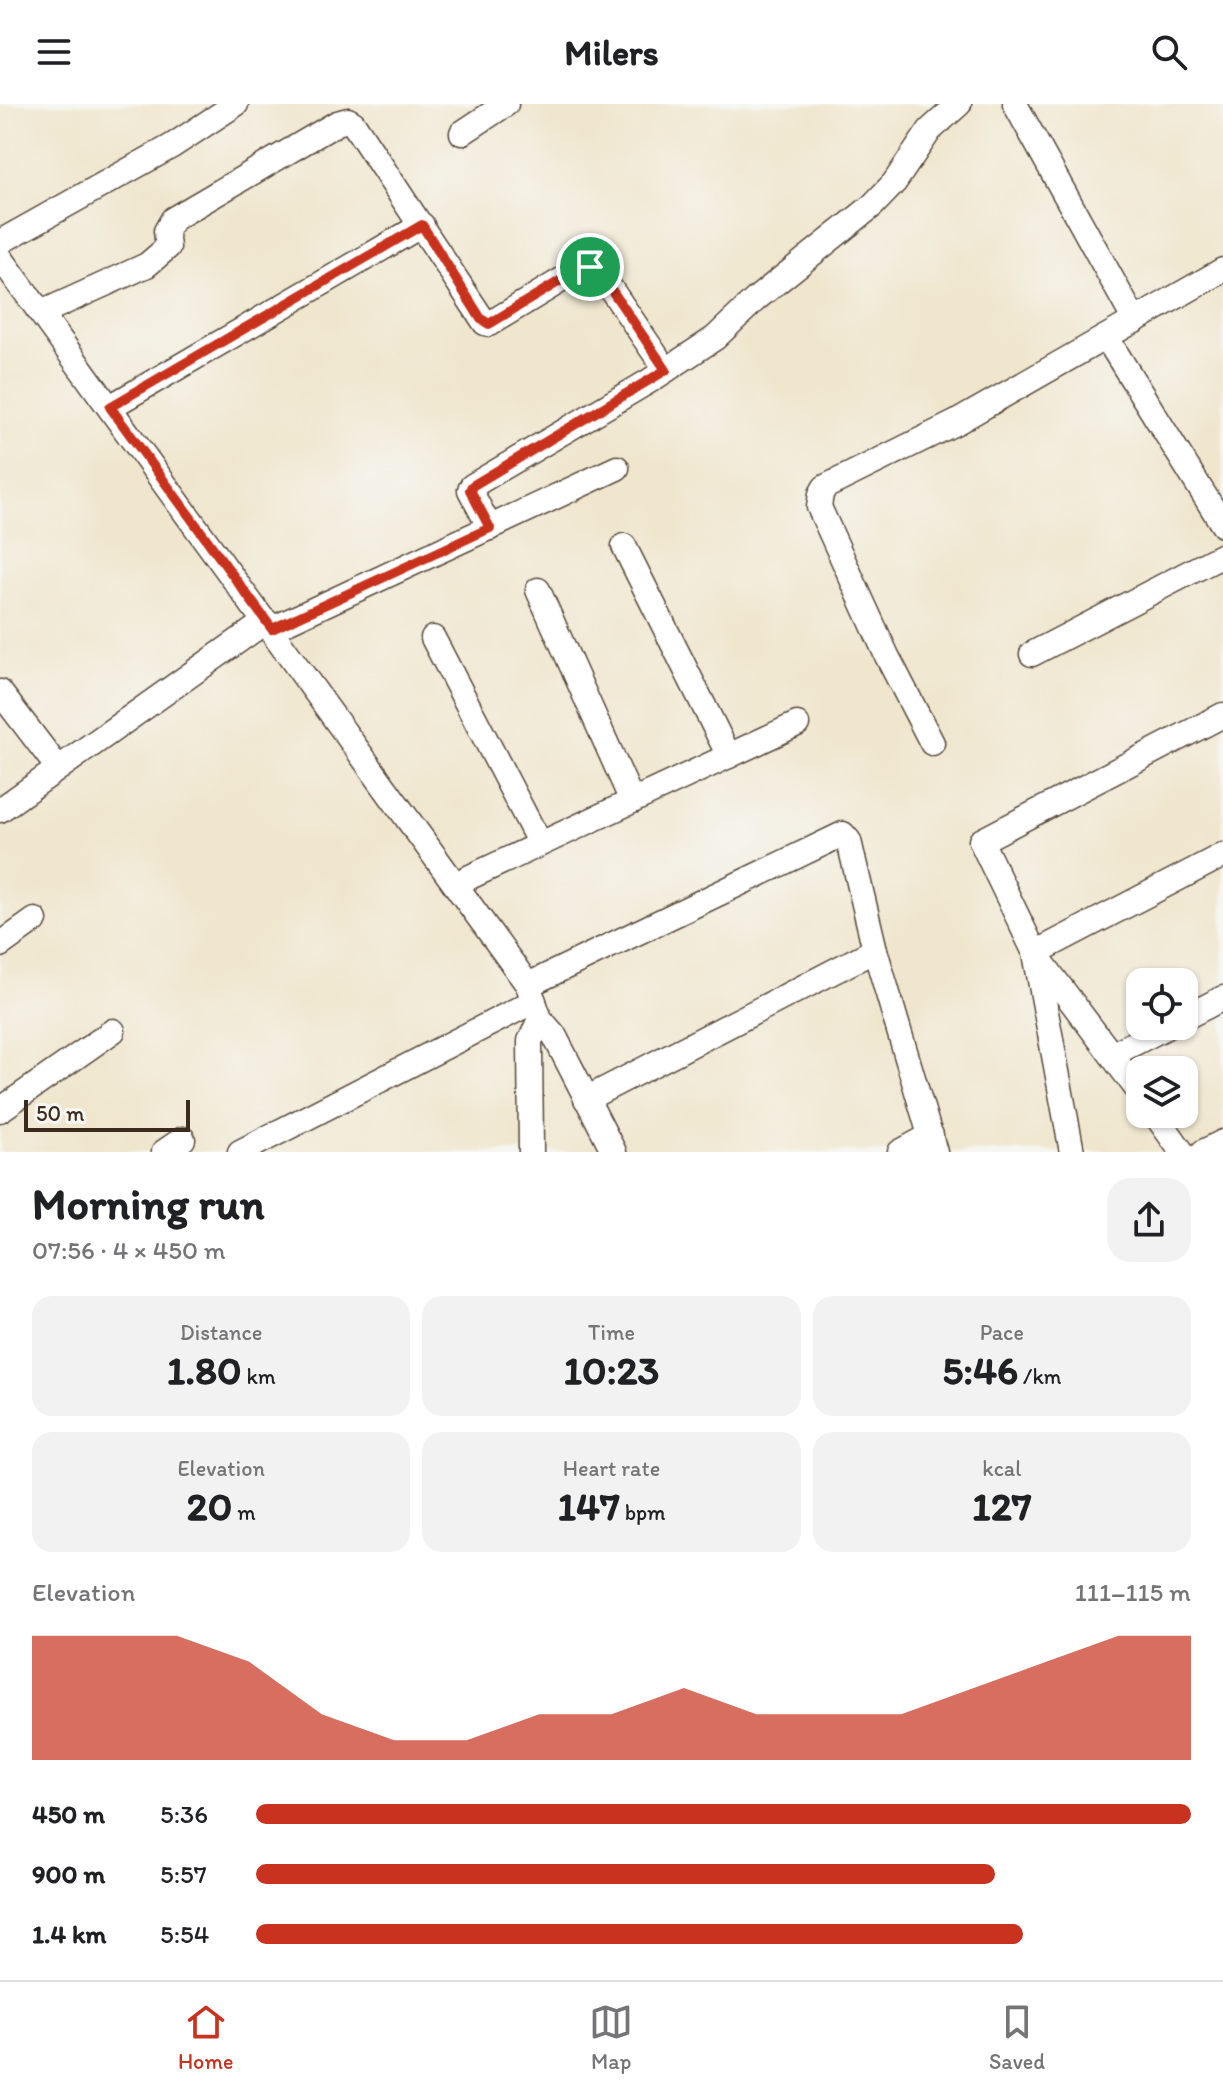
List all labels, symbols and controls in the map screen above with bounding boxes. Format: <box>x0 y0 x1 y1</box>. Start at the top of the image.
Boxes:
icon: menu <box>32 30 76 74</box>
icon: search <box>1147 30 1191 74</box>
text: Milers <box>564 31 659 74</box>
pin <box>556 233 624 301</box>
icon: arrive <box>568 245 612 289</box>
map controls <box>1126 968 1198 1128</box>
button: locate <box>1126 968 1198 1040</box>
button: layers <box>1126 1056 1198 1128</box>
scale bar <box>24 1096 190 1132</box>
text: 50 m <box>36 1100 85 1127</box>
text: Morning run <box>32 1177 265 1230</box>
button: share <box>1107 1178 1191 1262</box>
text: 07:56 · 4 × 450 m <box>32 1234 226 1266</box>
text: Distance <box>180 1319 262 1346</box>
text: Time <box>588 1319 635 1346</box>
text: Pace <box>980 1319 1024 1346</box>
text: 1.80 <box>167 1346 242 1394</box>
text: 10:23 <box>564 1346 659 1394</box>
text: 5:46 <box>942 1346 1018 1394</box>
text: km <box>242 1363 276 1390</box>
text: /km <box>1018 1363 1061 1390</box>
text: Elevation <box>177 1455 265 1482</box>
text: Heart rate <box>563 1455 660 1482</box>
text: kcal <box>982 1455 1021 1482</box>
text: 20 <box>187 1482 232 1530</box>
text: 147 <box>557 1482 620 1530</box>
text: 127 <box>972 1482 1032 1530</box>
text: m <box>232 1499 256 1526</box>
text: bpm <box>620 1499 666 1526</box>
text: Elevation <box>32 1576 135 1608</box>
text: 111–115 m <box>1075 1576 1191 1608</box>
text: 450 m <box>32 1798 105 1830</box>
text: 5:36 <box>160 1798 208 1830</box>
text: 900 m <box>32 1858 105 1890</box>
text: 5:57 <box>160 1858 207 1890</box>
text: 1.4 km <box>32 1918 106 1950</box>
text: 5:54 <box>160 1918 209 1950</box>
tab: Home <box>178 2000 233 2075</box>
tab: Map <box>589 2000 633 2075</box>
tab: Saved <box>989 2000 1045 2075</box>

